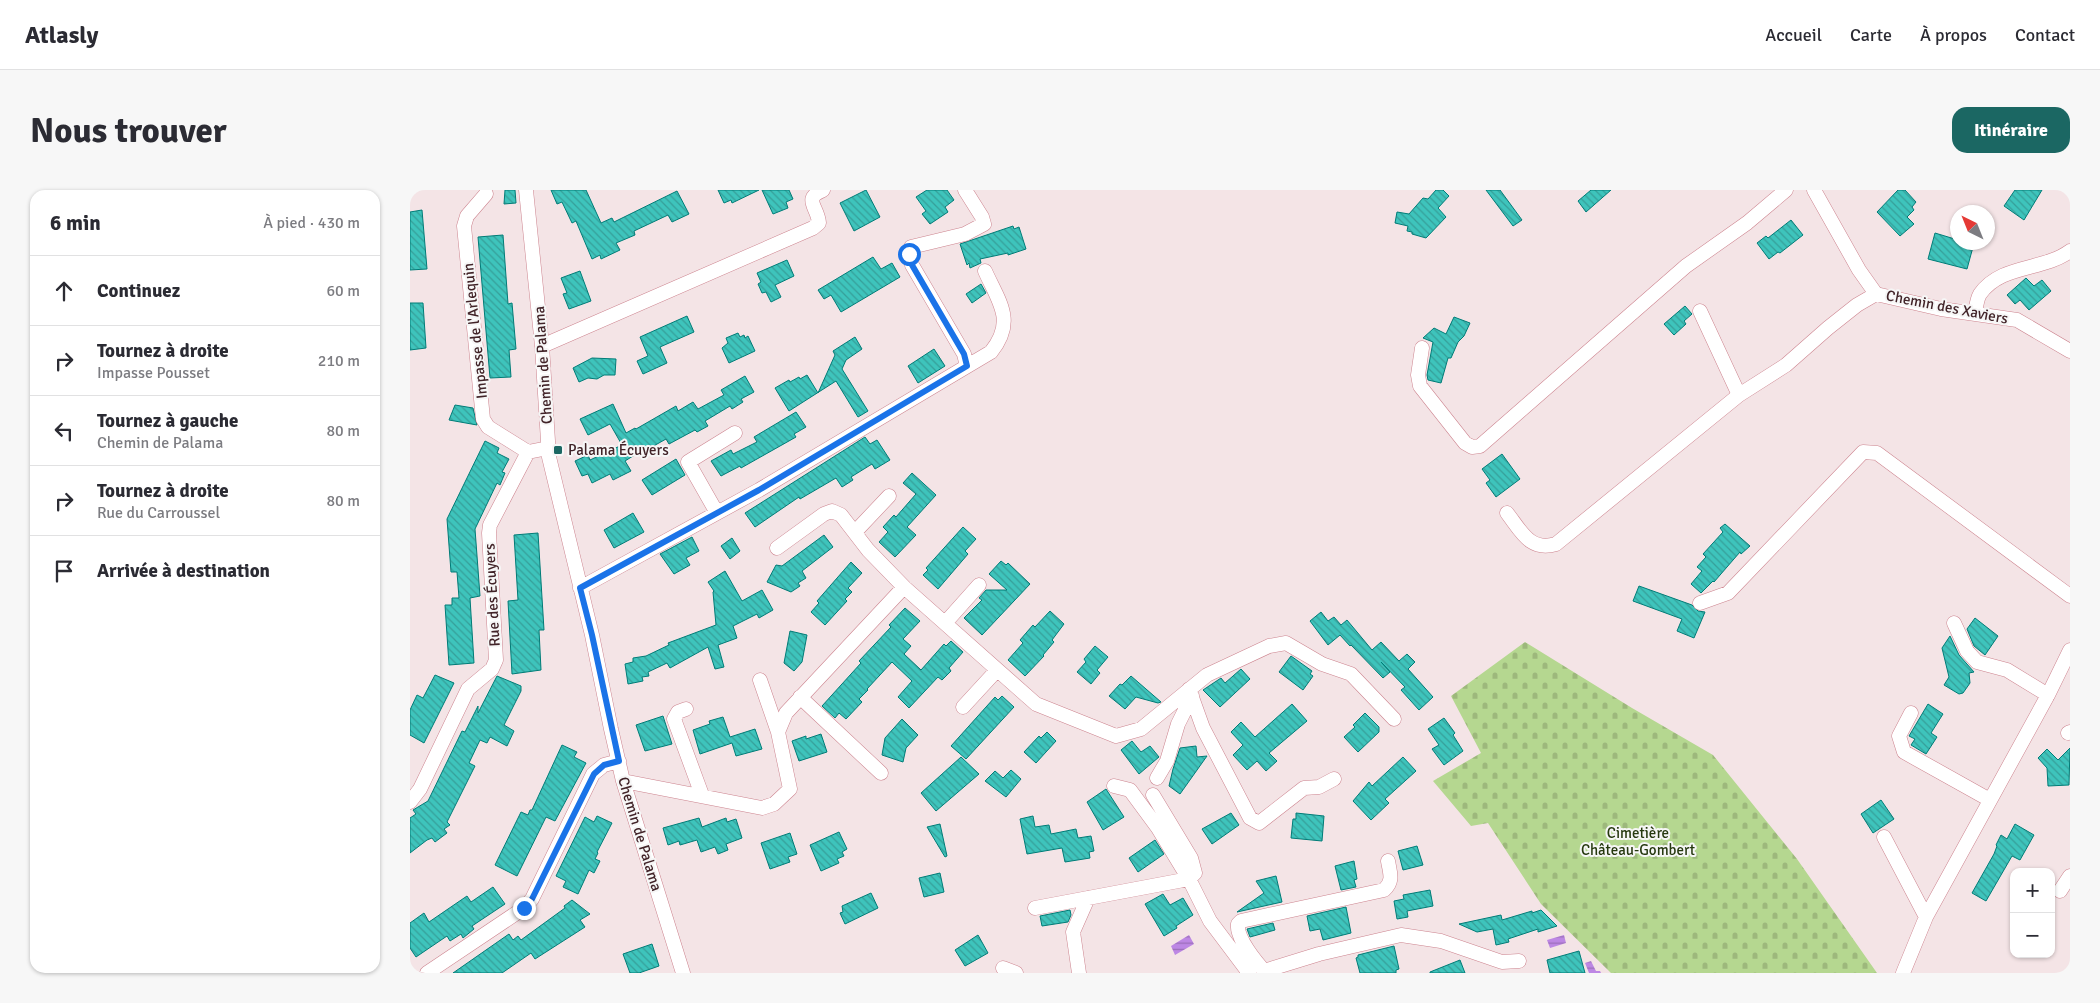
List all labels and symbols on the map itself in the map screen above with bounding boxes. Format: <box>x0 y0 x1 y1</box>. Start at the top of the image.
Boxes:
north arrow <box>1950 205 1995 250</box>
route start <box>898 243 921 266</box>
street label: Impasse de l'Arlequin <box>459 262 491 400</box>
street label: Chemin des Xaviers <box>1884 286 2010 328</box>
street label: Chemin de Palama <box>530 305 556 425</box>
place label: Palama Écuyers <box>568 440 669 459</box>
marker: Palama Écuyers <box>552 444 564 456</box>
street label: Rue des Écuyers <box>479 543 504 647</box>
street label: Chemin de Palama <box>614 775 666 893</box>
park label: Cimetière Château-Gombert <box>1581 824 1695 859</box>
route end <box>513 897 536 920</box>

